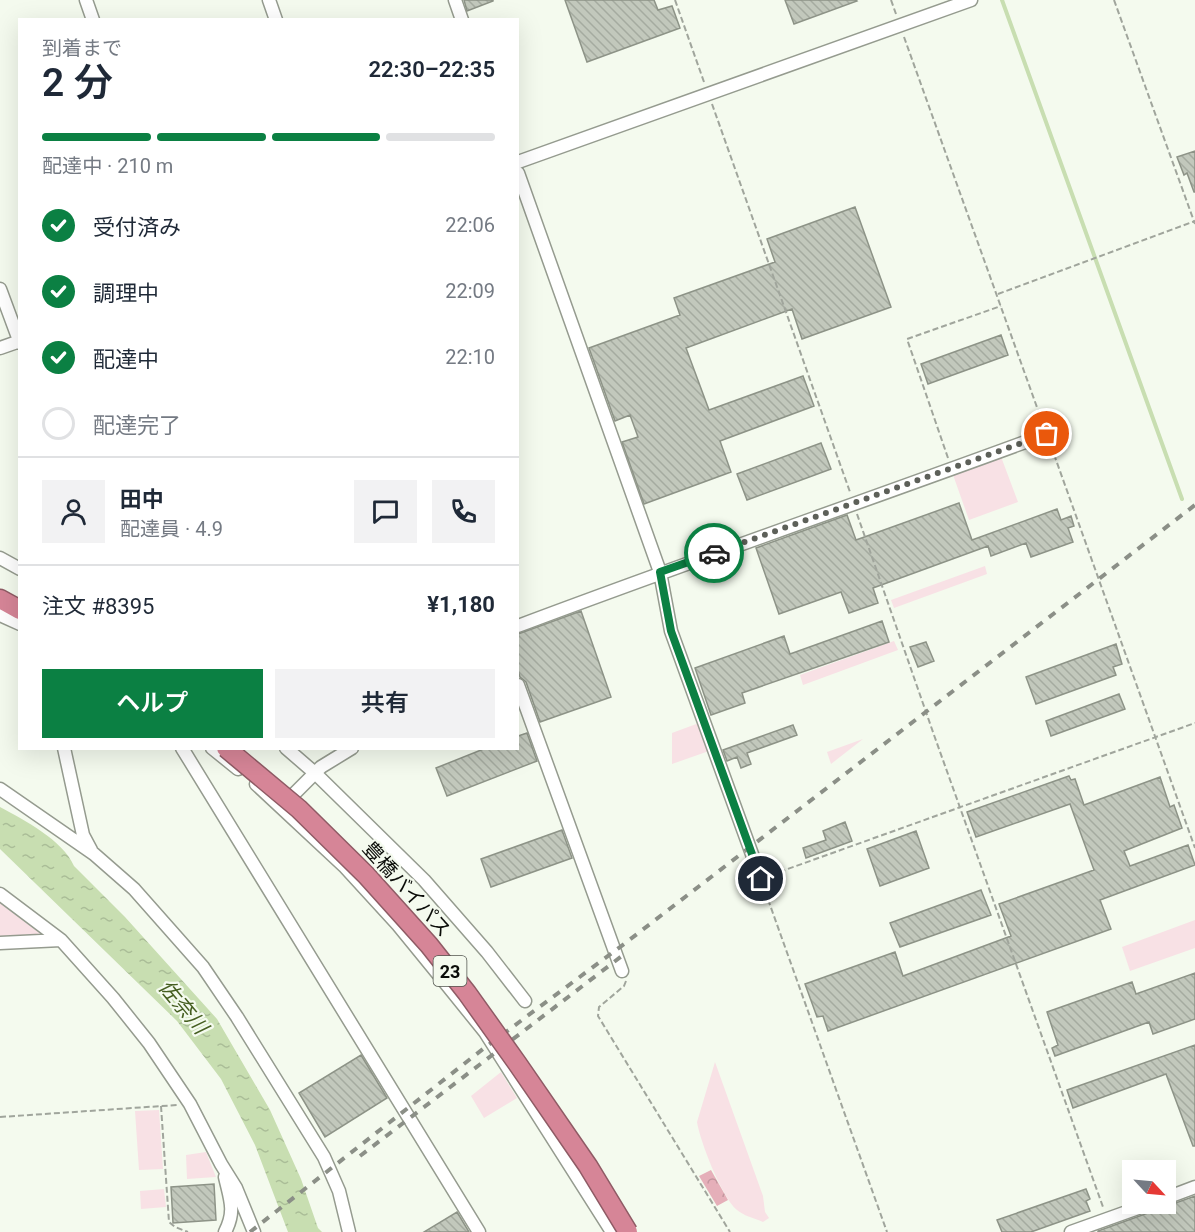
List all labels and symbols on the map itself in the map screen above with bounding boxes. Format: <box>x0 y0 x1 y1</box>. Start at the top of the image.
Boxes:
pin <box>1021 408 1072 459</box>
courier <box>684 523 744 583</box>
street label: 豊橋バイパス <box>358 837 456 941</box>
pin <box>735 853 786 904</box>
road number: 23 <box>434 956 466 986</box>
water label: 佐奈川 <box>154 975 214 1040</box>
north arrow <box>1122 1160 1176 1214</box>

